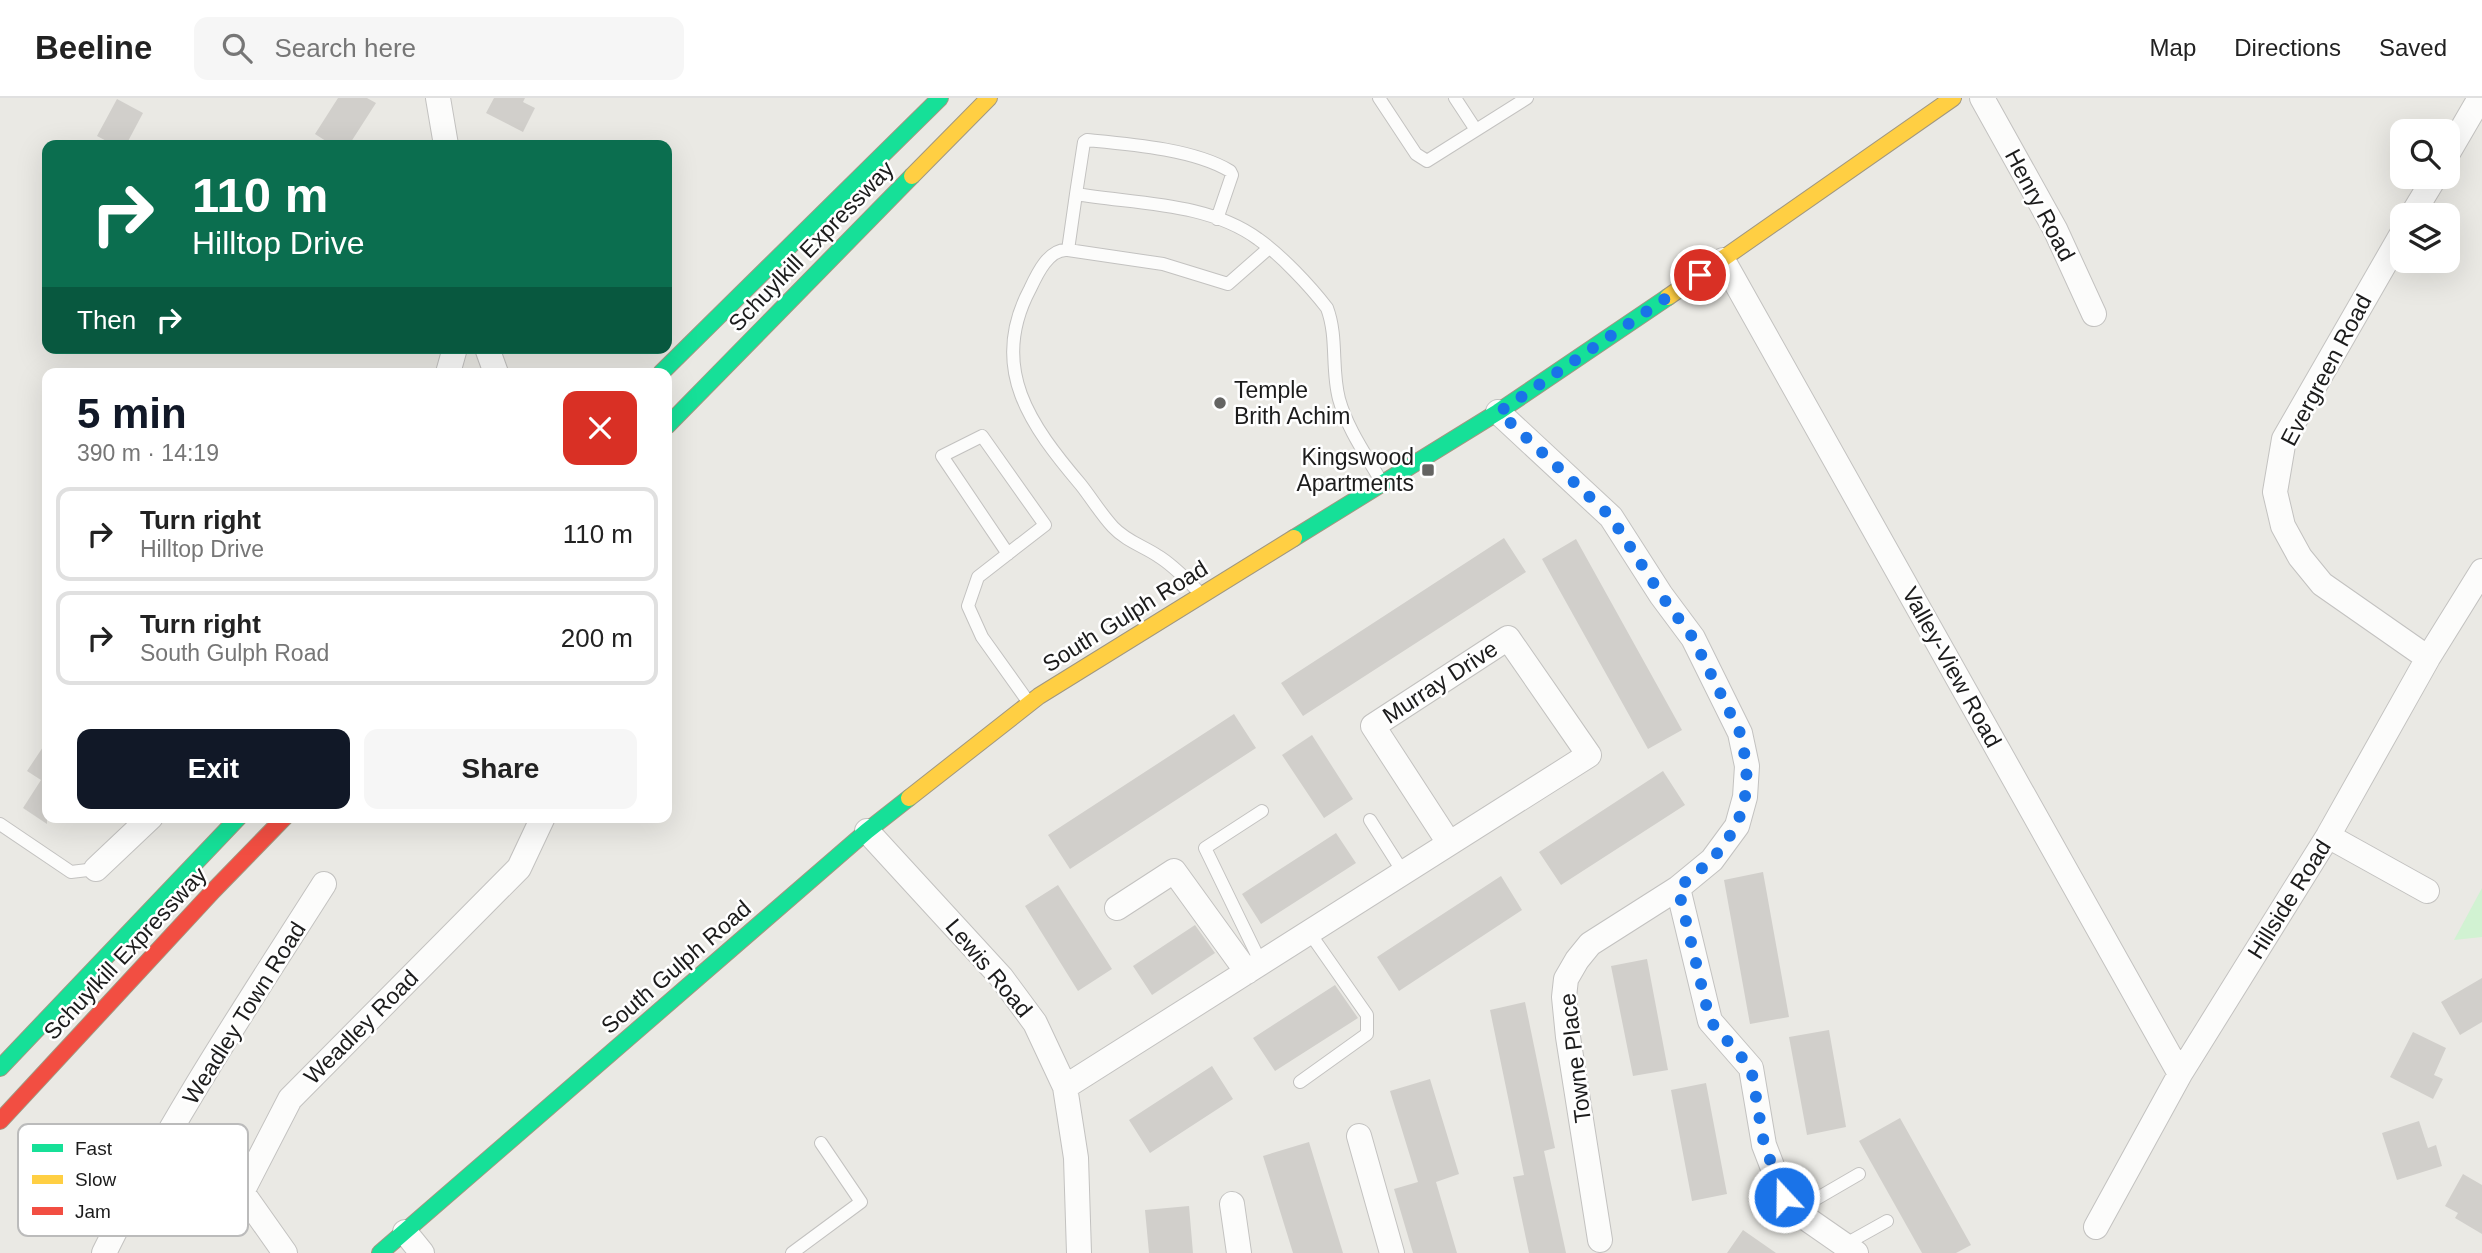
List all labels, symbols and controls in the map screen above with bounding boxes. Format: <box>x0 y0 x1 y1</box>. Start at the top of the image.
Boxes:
search box <box>194 17 684 80</box>
text: Beeline <box>35 29 152 66</box>
icon: search <box>218 29 256 67</box>
text: Search here <box>274 33 416 63</box>
text: Map <box>2150 34 2196 61</box>
text: Directions <box>2234 34 2341 61</box>
text: Saved <box>2379 34 2447 61</box>
map controls <box>2390 119 2460 273</box>
button: search <box>2390 119 2460 189</box>
street label: Henry Road <box>2000 145 2080 265</box>
street label: Schuylkill Expressway <box>723 155 899 336</box>
icon: right <box>77 168 168 259</box>
text: 110 m <box>192 168 328 222</box>
button: layers <box>2390 203 2460 273</box>
text: Hilltop Drive <box>192 225 364 261</box>
pin <box>1670 245 1730 305</box>
icon: arrive <box>1681 256 1719 294</box>
street label: Evergreen Road <box>2275 290 2377 450</box>
icon: right <box>150 301 188 339</box>
text: Then <box>77 305 136 335</box>
place label: Temple Brith Achim <box>1234 377 1350 429</box>
text: 5 min <box>77 390 187 437</box>
button: close <box>563 391 637 465</box>
marker: Temple Brith Achim <box>1212 395 1228 411</box>
text: 390 m · 14:19 <box>77 440 219 466</box>
place label: Kingswood Apartments <box>1296 444 1414 496</box>
marker: Kingswood Apartments <box>1420 462 1436 478</box>
text: Turn right <box>140 505 261 535</box>
icon: right <box>81 515 119 553</box>
text: 110 m <box>563 519 633 549</box>
text: Hilltop Drive <box>140 536 264 562</box>
street label: South Gulph Road <box>1038 555 1212 677</box>
street label: Valley-View Road <box>1897 582 2007 752</box>
text: Turn right <box>140 609 261 639</box>
icon: right <box>81 619 119 657</box>
text: 200 m <box>561 623 633 653</box>
street label: Murray Drive <box>1378 635 1502 729</box>
text: South Gulph Road <box>140 640 329 666</box>
button: Exit <box>77 729 350 809</box>
button: Share <box>364 729 637 809</box>
street label: Hillside Road <box>2242 835 2336 963</box>
street label: Schuylkill Expressway <box>38 861 212 1045</box>
street label: South Gulph Road <box>596 895 756 1039</box>
street label: Lewis Road <box>940 914 1038 1022</box>
street label: Weadley Town Road <box>177 917 311 1109</box>
street label: Weadley Road <box>299 965 423 1089</box>
street label: Towne Place <box>1554 992 1596 1124</box>
legend <box>18 1124 248 1236</box>
text: Fast <box>75 1138 113 1159</box>
position arrow <box>1747 1160 1821 1234</box>
text: Slow <box>75 1169 116 1190</box>
text: Jam <box>75 1201 111 1222</box>

